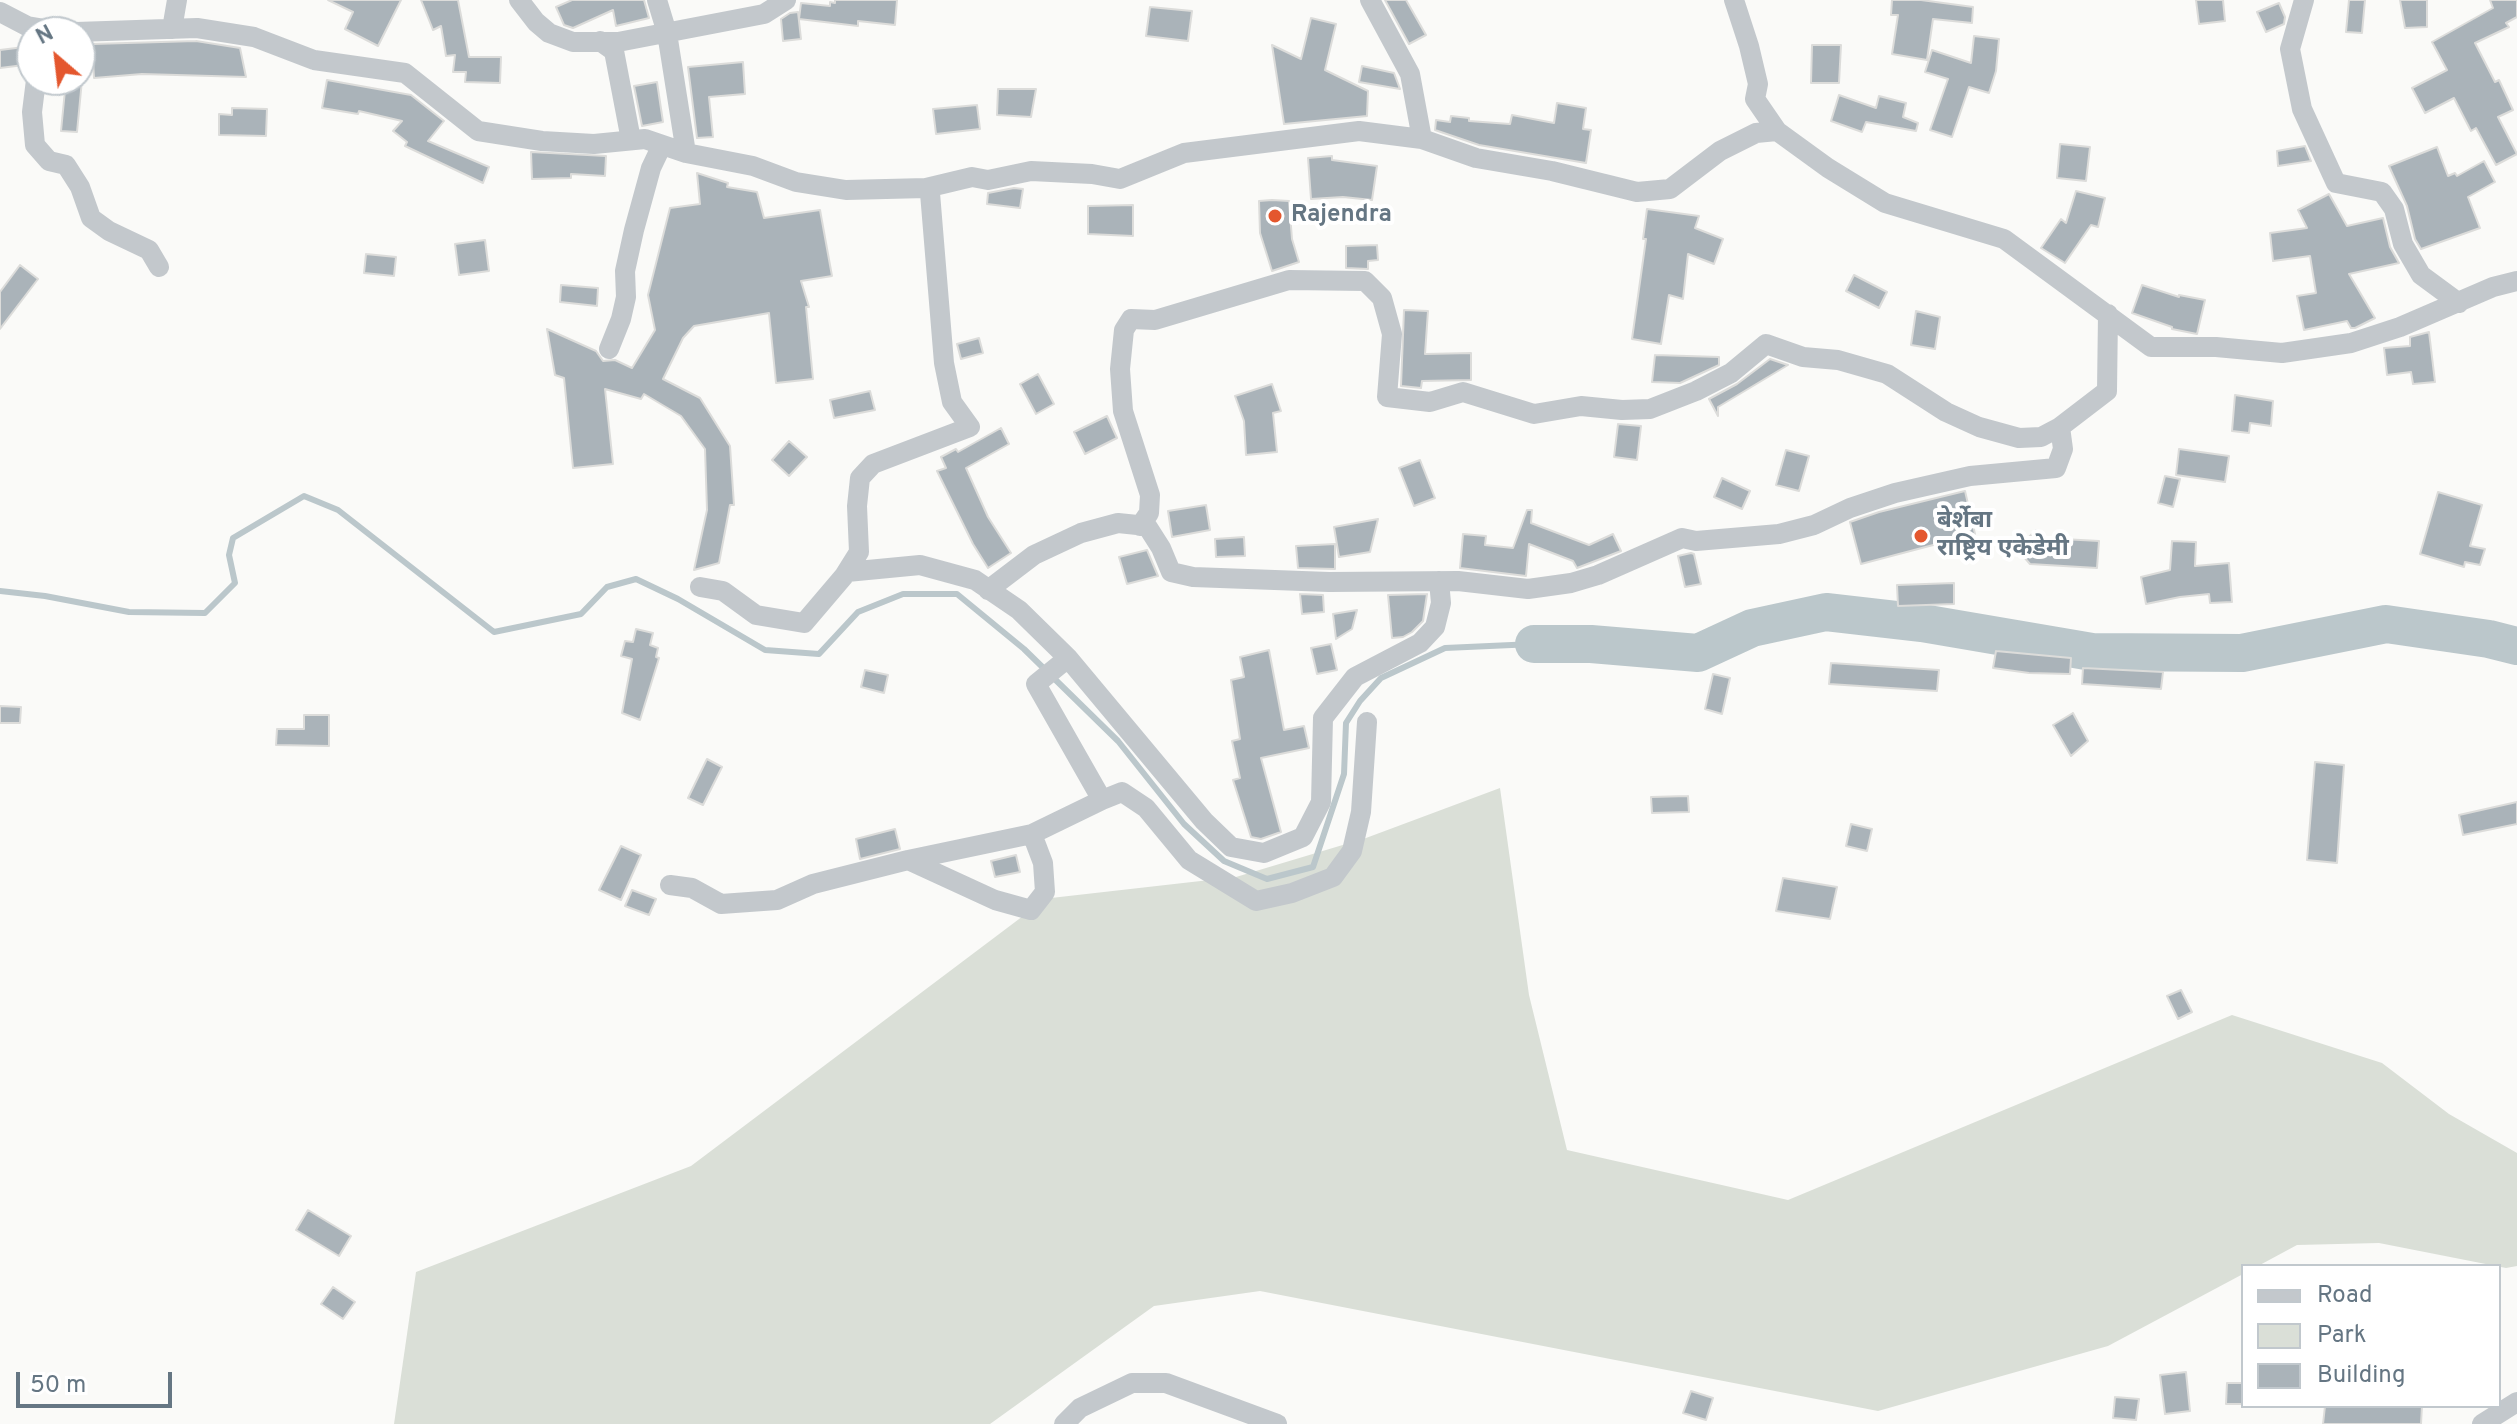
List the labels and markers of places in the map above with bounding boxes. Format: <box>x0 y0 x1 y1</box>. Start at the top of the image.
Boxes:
place label: Rajendra <box>1291 202 1392 230</box>
marker: Rajendra <box>1266 207 1284 225</box>
place label: बेर्शेबा राष्ट्रिय एकेडेमी <box>1937 508 2069 564</box>
marker: बेर्शेबा राष्ट्रिय एकेडेमी <box>1912 527 1930 545</box>

